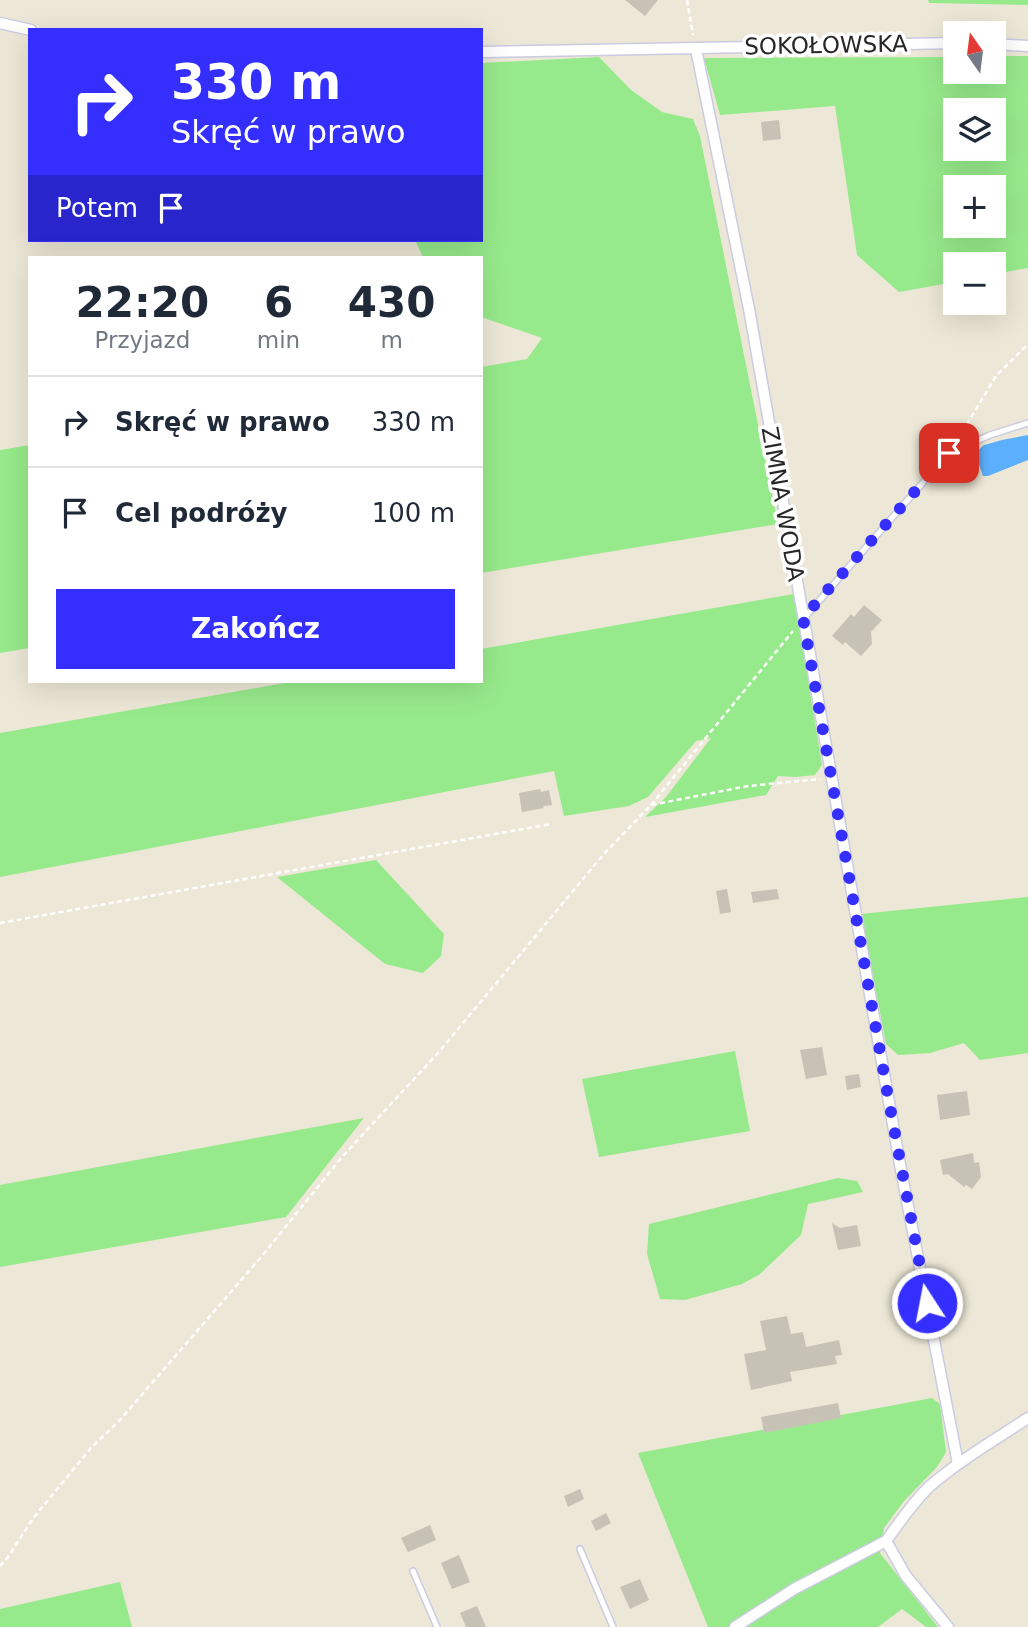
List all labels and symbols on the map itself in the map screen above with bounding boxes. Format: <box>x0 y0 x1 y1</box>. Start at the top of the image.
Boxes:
north arrow <box>943 21 1006 84</box>
street label: SOKOŁOWSKA <box>744 31 908 59</box>
pin <box>919 423 979 483</box>
street label: ZIMNA WODA <box>757 425 809 584</box>
position arrow <box>890 1266 964 1340</box>

